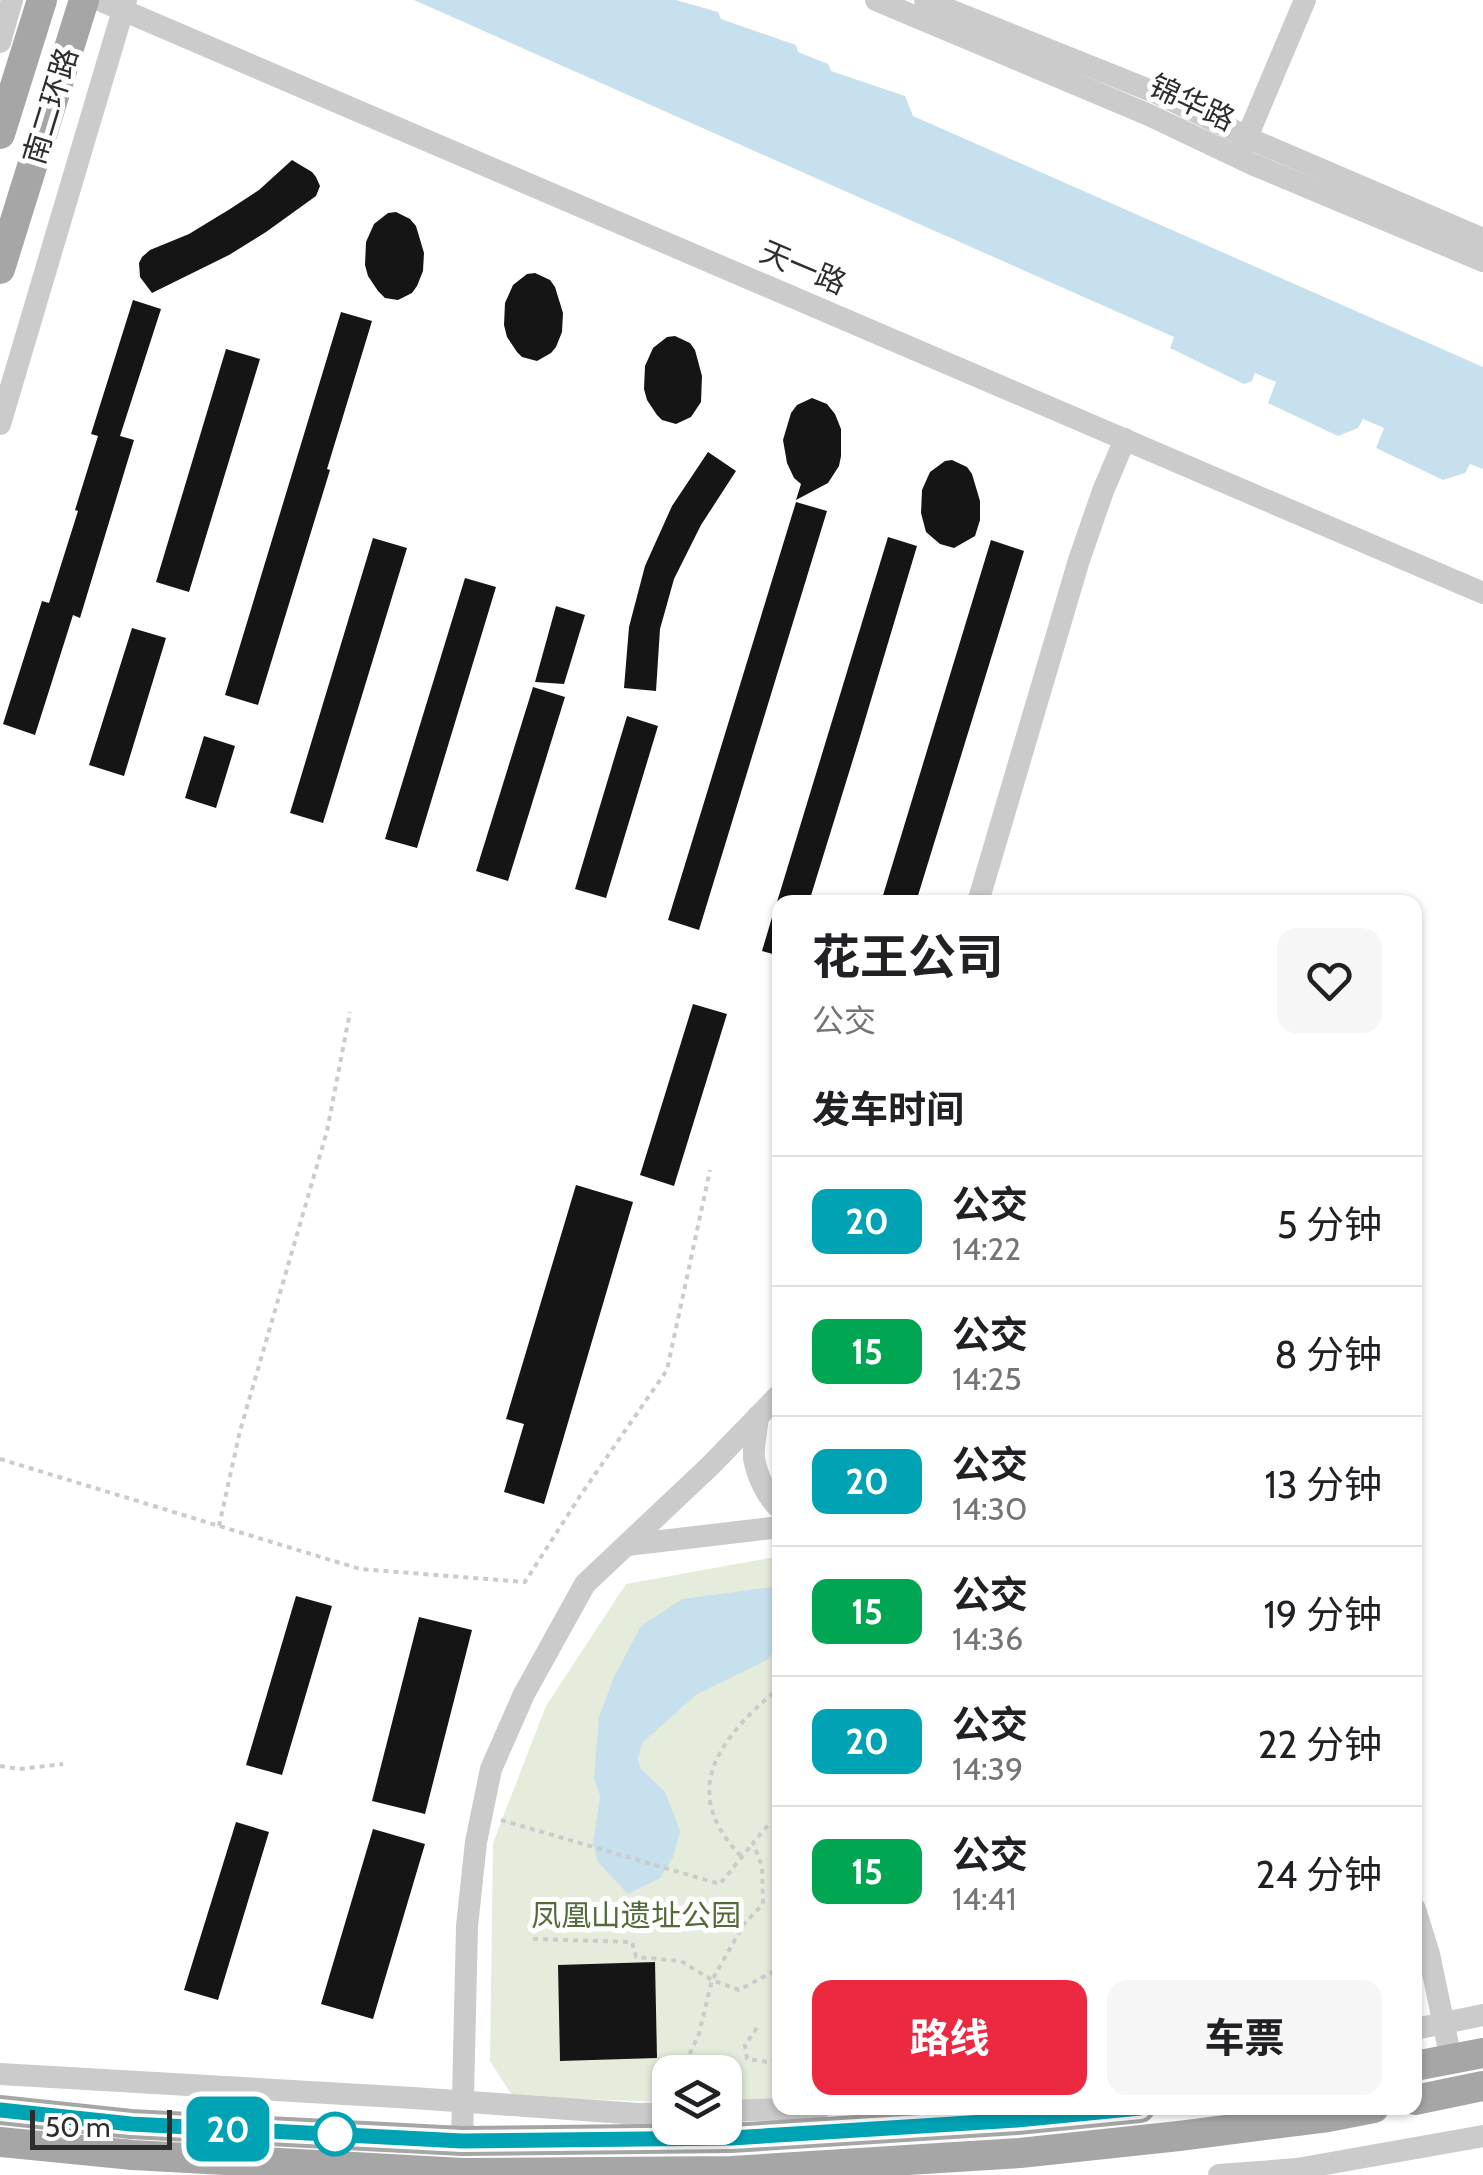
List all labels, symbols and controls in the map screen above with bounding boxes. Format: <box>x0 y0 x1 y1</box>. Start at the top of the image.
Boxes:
street label: 南二环路 <box>15 43 86 169</box>
street label: 锦华路 <box>1144 67 1241 138</box>
street label: 天一路 <box>755 233 852 302</box>
text: 花王公司 <box>812 928 1004 986</box>
button: heart <box>1277 928 1382 1033</box>
text: 公交 <box>812 1001 876 1040</box>
text: 发车时间 <box>812 1086 964 1133</box>
text: 公交 <box>952 1181 1028 1228</box>
text: 20 <box>845 1200 889 1243</box>
text: 5 分钟 <box>1277 1201 1382 1248</box>
text: 14:22 <box>952 1229 1021 1268</box>
text: 公交 <box>952 1311 1028 1358</box>
text: 15 <box>851 1330 883 1373</box>
text: 8 分钟 <box>1274 1331 1382 1378</box>
text: 14:25 <box>952 1359 1022 1398</box>
text: 公交 <box>952 1441 1028 1488</box>
text: 20 <box>845 1460 889 1503</box>
text: 13 分钟 <box>1265 1461 1382 1508</box>
text: 14:30 <box>952 1489 1027 1528</box>
text: 公交 <box>952 1571 1028 1618</box>
text: 15 <box>851 1590 883 1633</box>
text: 19 分钟 <box>1263 1591 1382 1638</box>
text: 14:36 <box>952 1619 1023 1658</box>
text: 公交 <box>952 1701 1028 1748</box>
text: 20 <box>845 1720 889 1763</box>
text: 22 分钟 <box>1258 1721 1382 1768</box>
text: 14:39 <box>952 1749 1023 1788</box>
text: 公交 <box>952 1831 1028 1878</box>
text: 15 <box>851 1850 883 1893</box>
text: 24 分钟 <box>1256 1851 1382 1898</box>
text: 14:41 <box>952 1879 1017 1918</box>
park label: 凤凰山遗址公园 <box>531 1897 741 1934</box>
button: 路线 <box>812 1980 1087 2095</box>
button: 车票 <box>1107 1980 1382 2095</box>
map controls <box>652 2055 742 2145</box>
button: layers <box>652 2055 742 2145</box>
line badge: 20 <box>183 2096 273 2162</box>
scale bar <box>30 2105 172 2150</box>
text: 20 <box>206 2108 250 2151</box>
text: 50 m <box>45 2110 111 2144</box>
unlabelled marker <box>314 2113 356 2155</box>

